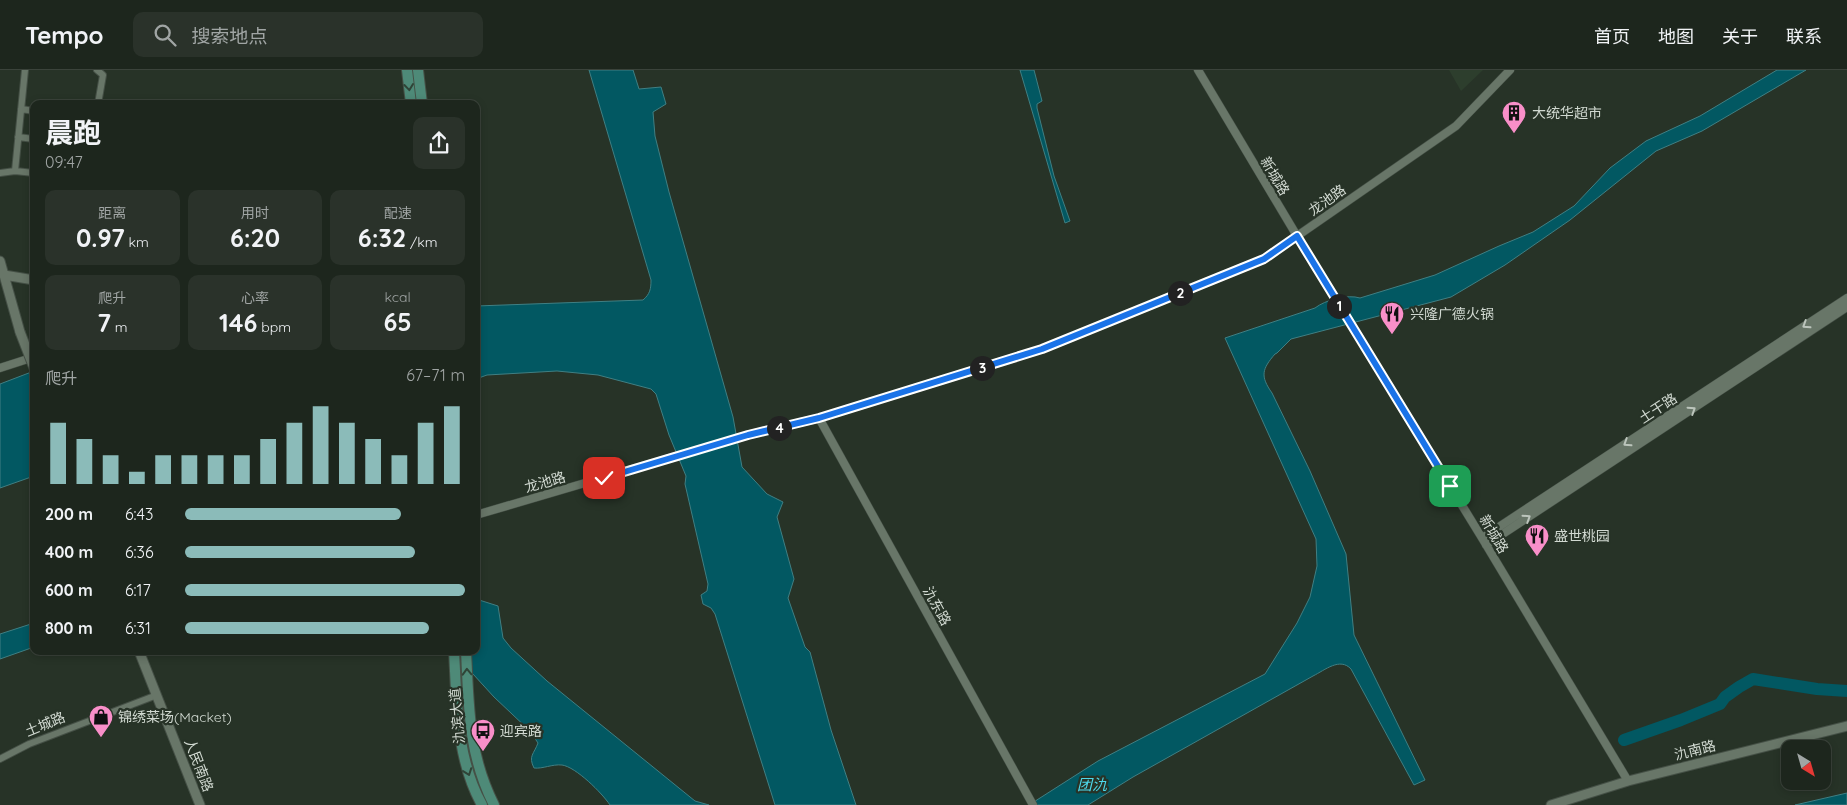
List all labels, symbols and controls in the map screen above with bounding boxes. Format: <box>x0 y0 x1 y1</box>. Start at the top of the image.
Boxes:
search box <box>133 12 483 57</box>
text: Tempo <box>25 20 103 50</box>
icon: search <box>151 21 179 49</box>
text: 搜索地点 <box>191 24 268 48</box>
text: 首页 <box>1594 25 1630 48</box>
text: 地图 <box>1658 25 1694 48</box>
text: 关于 <box>1722 25 1758 48</box>
text: 联系 <box>1786 25 1822 48</box>
one-way arrow <box>403 83 414 91</box>
building icon: 大统华超市 <box>1501 100 1527 134</box>
place label: 大统华超市 <box>1532 104 1602 122</box>
text: 晨跑 <box>45 115 101 150</box>
button: share <box>413 117 465 169</box>
text: 09:47 <box>45 152 83 172</box>
street label: 新城路 <box>1256 153 1294 199</box>
street label: 龙池路 <box>1305 181 1349 219</box>
text: 距离 <box>98 204 126 222</box>
text: 用时 <box>241 204 269 222</box>
text: 配速 <box>384 204 412 222</box>
text: 0.97 <box>76 222 125 253</box>
text: 6:20 <box>230 222 280 253</box>
text: 6:32 <box>358 222 406 253</box>
text: km <box>125 233 149 251</box>
text: /km <box>406 233 438 251</box>
pin: 2 <box>1168 280 1192 306</box>
text: 2 <box>1177 284 1184 302</box>
text: kcal <box>385 288 411 306</box>
text: 爬升 <box>98 289 126 307</box>
text: 心率 <box>241 289 269 307</box>
pin: 1 <box>1326 294 1352 318</box>
text: 1 <box>1337 297 1342 315</box>
restaurant icon: 兴隆广德火锅 <box>1379 301 1405 335</box>
place label: 兴隆广德火锅 <box>1410 305 1494 323</box>
text: 65 <box>384 306 412 337</box>
text: 7 <box>97 307 111 338</box>
text: 146 <box>219 307 257 338</box>
text: m <box>111 318 127 336</box>
text: bpm <box>257 318 291 336</box>
one-way arrow <box>1803 319 1812 328</box>
pin: 3 <box>970 356 994 380</box>
text: 3 <box>979 359 986 377</box>
text: 67–71 m <box>406 365 465 385</box>
text: 爬升 <box>45 368 77 388</box>
street label: 土干路 <box>1635 389 1681 427</box>
one-way arrow <box>1687 406 1696 416</box>
pin: 4 <box>766 416 792 440</box>
text: 4 <box>775 419 784 437</box>
one-way arrow <box>1623 437 1632 446</box>
pin <box>583 457 625 499</box>
icon: check <box>590 464 618 492</box>
pin <box>1429 465 1471 507</box>
street label: 龙池路 <box>522 468 568 496</box>
icon: arrive <box>1436 472 1464 500</box>
text: 200 m <box>45 504 93 524</box>
text: 6:43 <box>125 504 153 524</box>
street label: 新城路 <box>1475 511 1513 557</box>
one-way arrow <box>1521 515 1531 524</box>
restaurant icon: 盛世桃园 <box>1524 523 1550 557</box>
place label: 盛世桃园 <box>1554 527 1610 545</box>
text: 400 m <box>45 542 93 562</box>
text: 6:36 <box>125 542 154 562</box>
text: 600 m <box>45 580 93 600</box>
text: 6:17 <box>125 580 151 600</box>
street label: 氿东路 <box>919 583 955 629</box>
text: 800 m <box>45 618 93 638</box>
text: 6:31 <box>125 618 151 638</box>
one-way arrow <box>462 668 473 676</box>
street label: 氿滨大道 <box>446 687 468 745</box>
shop icon: 锦绣菜场(Macket) <box>88 704 114 738</box>
street label: 土城路 <box>22 708 68 740</box>
place label: 锦绣菜场(Macket) <box>118 708 232 726</box>
bus stop icon: 迎宾路 <box>470 718 496 752</box>
place label: 迎宾路 <box>500 722 542 740</box>
street label: 人民南路 <box>181 736 217 794</box>
street label: 氿南路 <box>1672 736 1718 764</box>
north arrow <box>1781 740 1831 790</box>
map controls <box>1781 740 1831 790</box>
one-way arrow <box>462 767 472 776</box>
water label: 团氿 <box>1077 775 1107 794</box>

